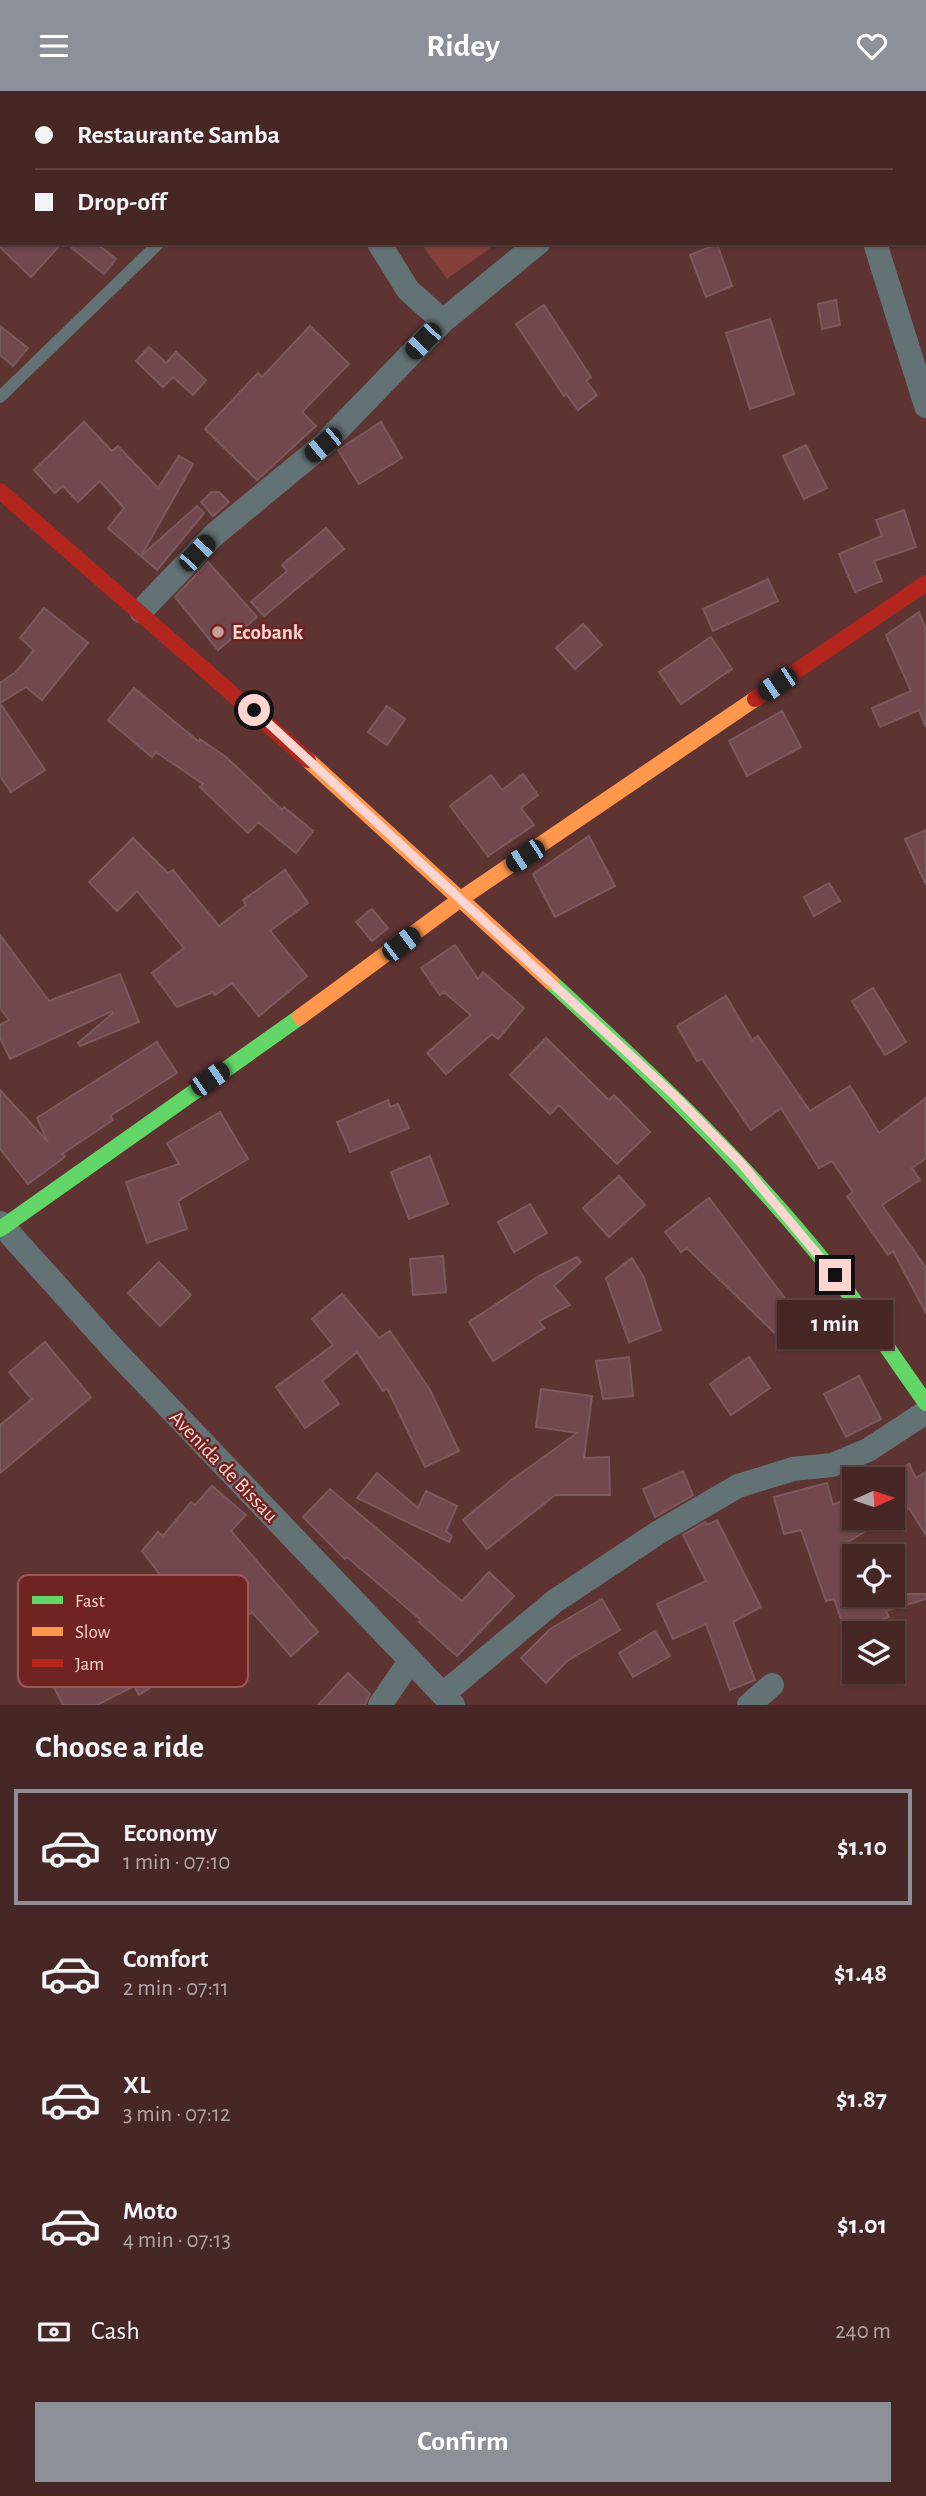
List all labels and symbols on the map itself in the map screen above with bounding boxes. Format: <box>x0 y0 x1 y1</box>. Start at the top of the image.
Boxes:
car <box>401 319 446 363</box>
car <box>301 423 346 467</box>
car <box>175 531 220 575</box>
place label: Ecobank <box>232 622 304 643</box>
marker: Ecobank <box>210 624 226 640</box>
car <box>754 664 801 704</box>
route start <box>238 694 270 726</box>
car <box>502 836 549 876</box>
car <box>378 923 425 965</box>
car <box>187 1058 234 1100</box>
route end <box>819 1259 851 1291</box>
callout: 1 min <box>777 1299 893 1349</box>
street label: Avenida de Bissau <box>165 1406 282 1526</box>
north arrow <box>842 1467 905 1529</box>
legend <box>18 1575 248 1687</box>
text: Fast <box>75 1592 105 1611</box>
text: Slow <box>75 1623 111 1642</box>
text: Jam <box>75 1655 104 1674</box>

